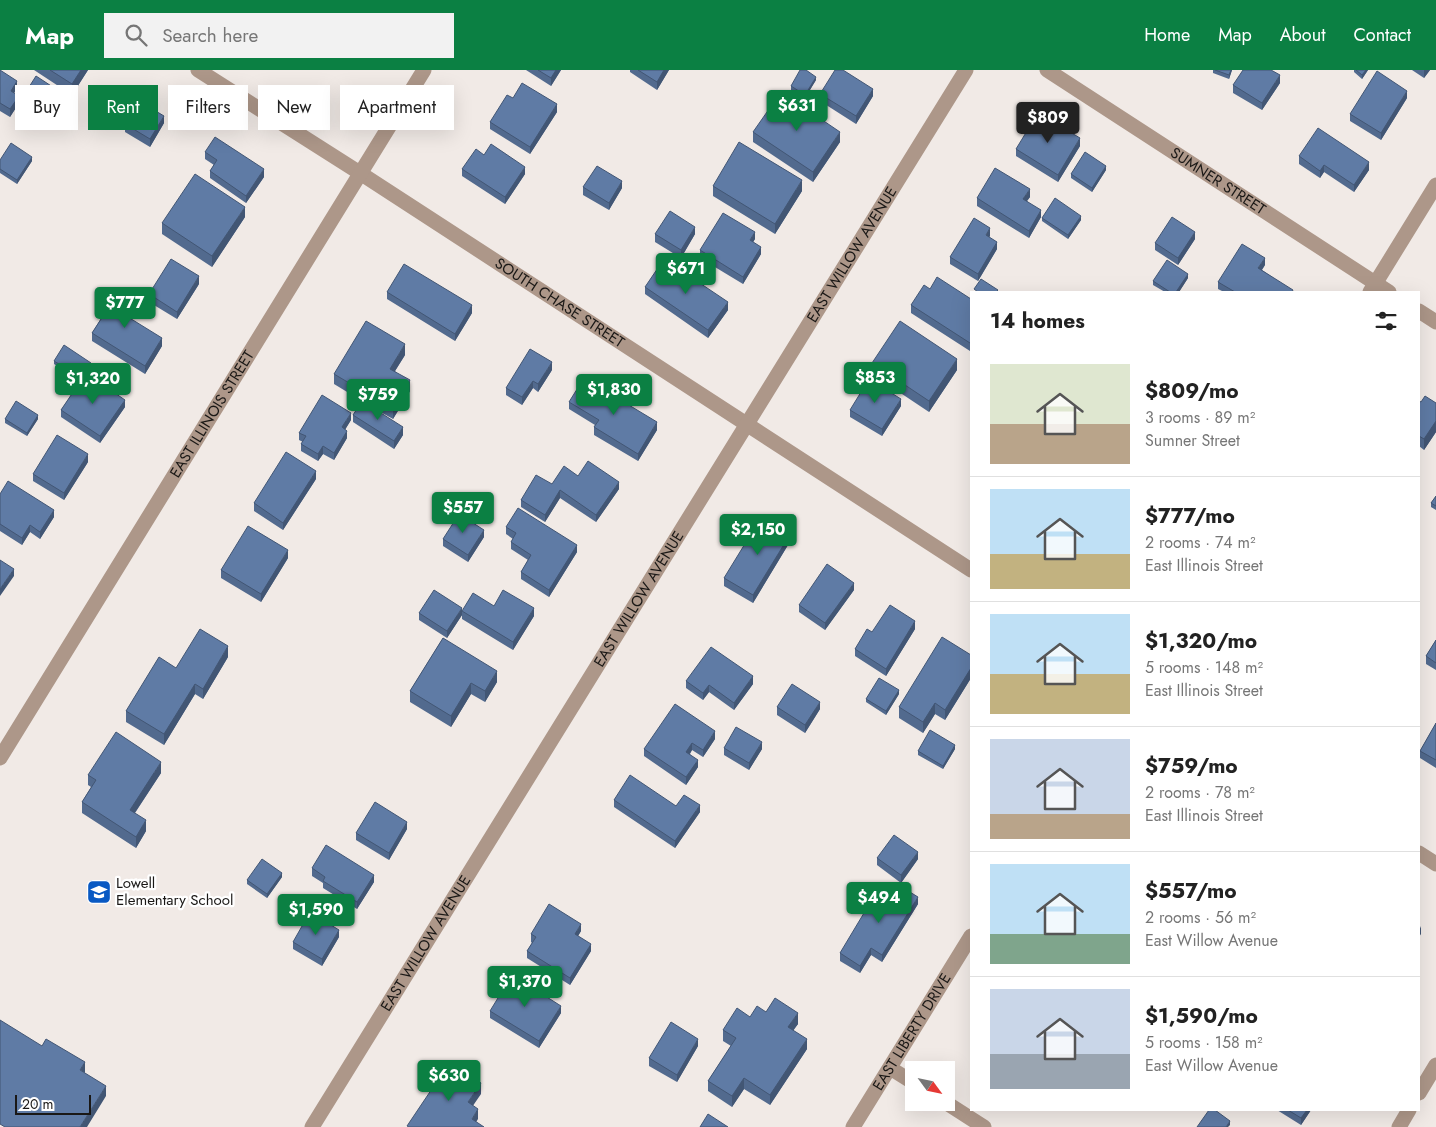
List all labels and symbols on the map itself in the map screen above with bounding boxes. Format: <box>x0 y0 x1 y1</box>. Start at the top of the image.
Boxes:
pin: $631 <box>767 90 827 132</box>
pin: $809 <box>1018 102 1078 144</box>
street label: SUMNER STREET <box>1166 142 1270 220</box>
street label: EAST WILLOW AVENUE <box>801 182 902 327</box>
street label: SOUTH CHASE STREET <box>490 252 629 353</box>
pin: $671 <box>656 252 716 295</box>
pin: $777 <box>95 286 155 329</box>
street label: EAST ILLINOIS STREET <box>164 346 260 482</box>
pin: $1,320 <box>52 362 134 405</box>
pin: $853 <box>845 362 905 404</box>
pin: $1,830 <box>573 374 655 416</box>
pin: $759 <box>348 378 408 421</box>
pin: $557 <box>433 492 493 534</box>
pin: $2,150 <box>717 514 799 556</box>
street label: EAST WILLOW AVENUE <box>588 527 689 671</box>
street label: EAST WILLOW AVENUE <box>375 871 476 1016</box>
place label: Lowell Elementary School <box>116 872 233 911</box>
school or university icon: Lowell Elementary School <box>86 879 112 905</box>
pin: $494 <box>849 882 909 924</box>
pin: $1,590 <box>275 894 357 936</box>
pin: $1,370 <box>484 966 566 1008</box>
street label: EAST LIBERTY DRIVE <box>867 969 957 1095</box>
pin: $630 <box>419 1060 479 1102</box>
north arrow <box>905 1061 955 1111</box>
scale bar <box>15 1092 91 1115</box>

